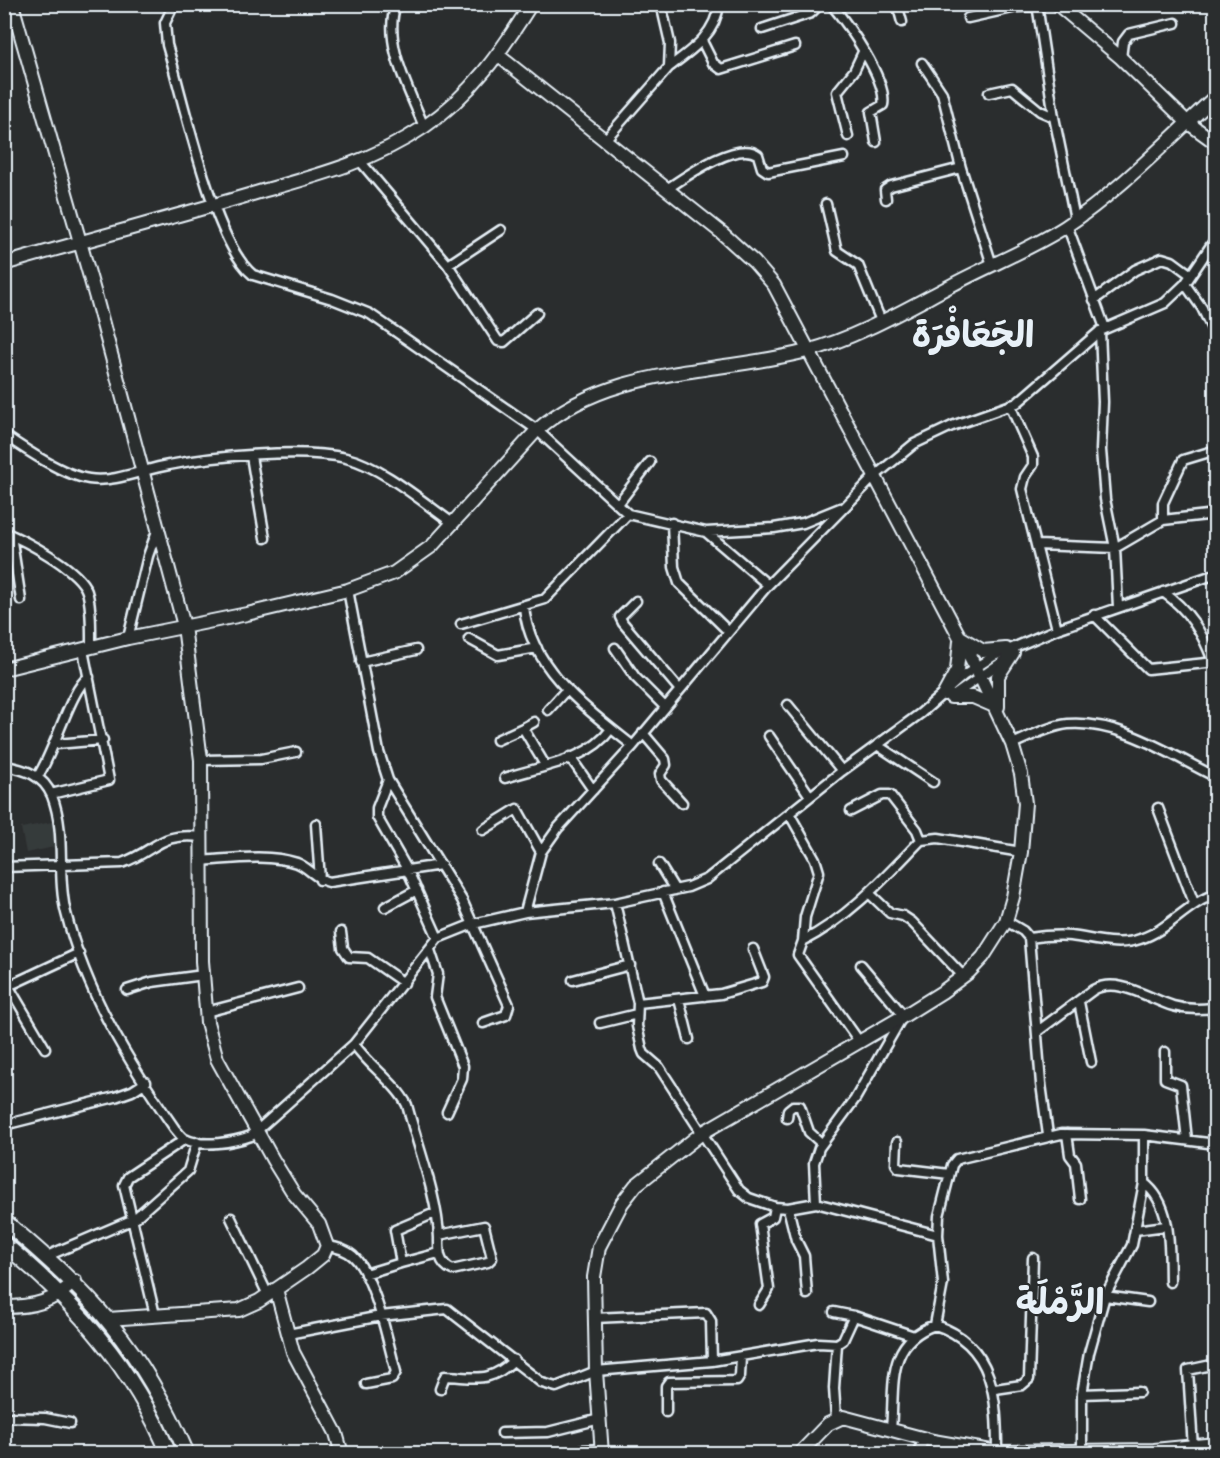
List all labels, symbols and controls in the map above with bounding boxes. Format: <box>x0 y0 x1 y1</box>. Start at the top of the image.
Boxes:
district label: الجَعَافْرَة <box>912 305 1034 358</box>
district label: الرَّمْلَة <box>1016 1278 1104 1325</box>

